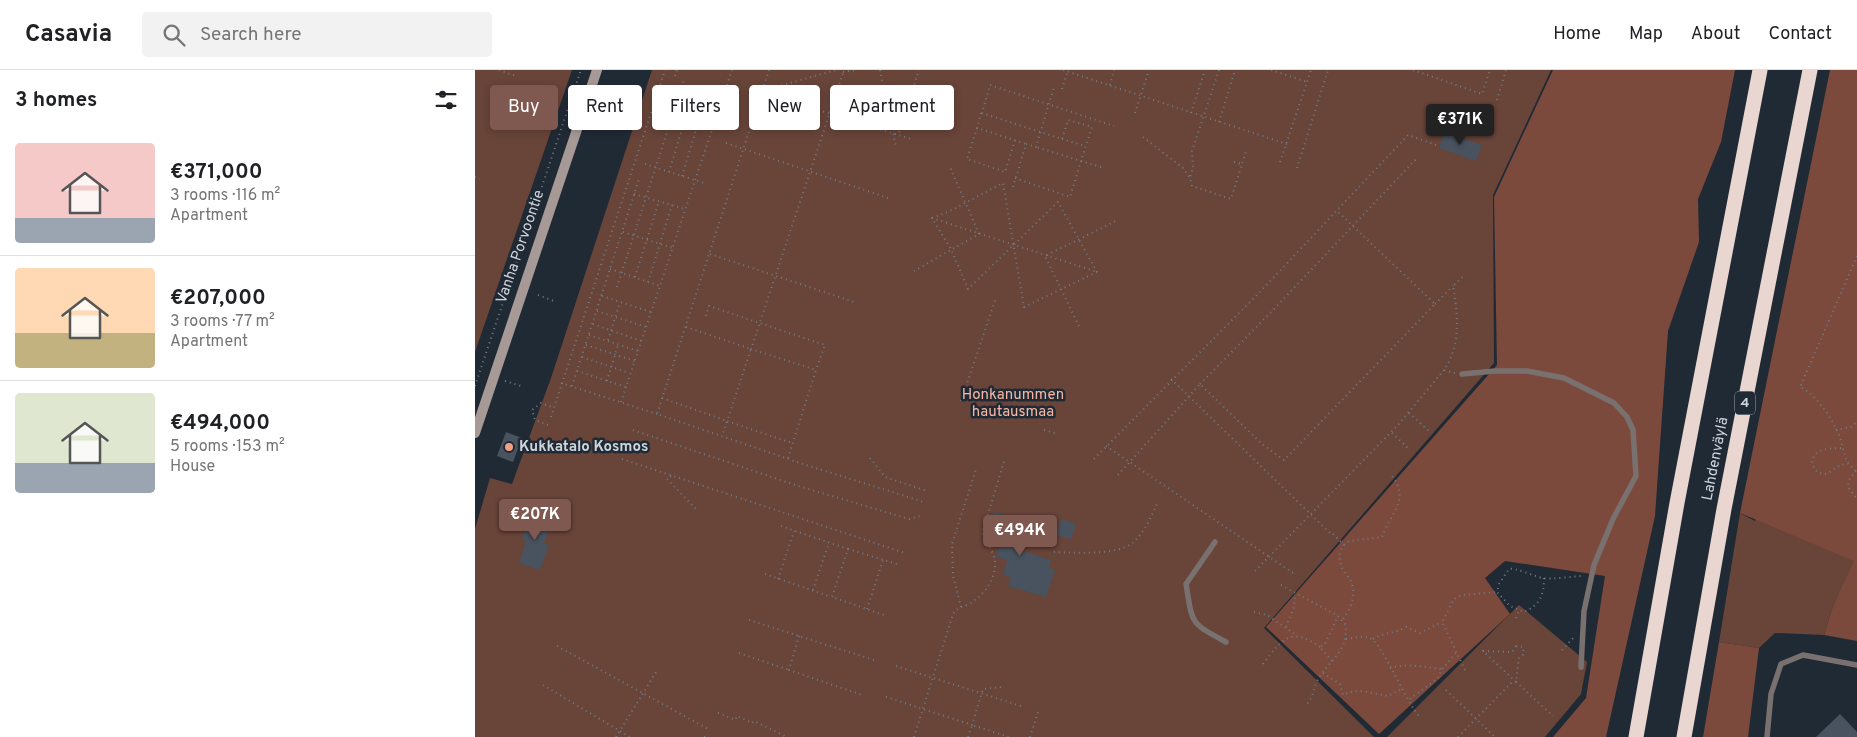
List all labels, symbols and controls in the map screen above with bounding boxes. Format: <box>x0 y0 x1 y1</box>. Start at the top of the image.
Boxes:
search box <box>142 12 492 57</box>
text: Casavia <box>25 20 112 50</box>
icon: search <box>160 21 188 49</box>
text: Search here <box>200 23 302 47</box>
text: Home <box>1553 23 1601 46</box>
text: Map <box>1629 23 1663 46</box>
text: About <box>1691 23 1740 46</box>
text: Contact <box>1768 23 1832 46</box>
chip: Buy <box>490 85 558 130</box>
chip: Rent <box>568 85 642 130</box>
chip: Filters <box>652 85 739 130</box>
chip: New <box>749 85 820 130</box>
chip: Apartment <box>830 85 954 130</box>
icon: filters <box>432 86 460 114</box>
text: 3 homes <box>15 87 97 114</box>
pin: €371K <box>1425 104 1495 146</box>
text: €371K <box>1437 110 1483 130</box>
text: €371,000 <box>170 159 263 186</box>
icon: home <box>55 163 115 223</box>
text: 3 rooms · 116 m² <box>170 186 280 206</box>
street label: Vanha Porvoontie <box>493 188 549 306</box>
text: Apartment <box>170 206 248 226</box>
text: €207,000 <box>170 285 266 312</box>
icon: home <box>55 288 115 348</box>
text: 3 rooms · 77 m² <box>170 312 275 332</box>
text: Apartment <box>170 332 248 352</box>
park label: Honkanummen hautausmaa <box>962 386 1064 422</box>
road number: 4 <box>1735 392 1755 414</box>
text: €494,000 <box>170 410 270 437</box>
icon: home <box>55 413 115 473</box>
street label: Lahdenväylä <box>1699 416 1733 502</box>
text: 5 rooms · 153 m² <box>170 437 285 457</box>
place label: Kukkatalo Kosmos <box>519 438 648 457</box>
marker: Kukkatalo Kosmos <box>503 441 515 453</box>
text: House <box>170 457 215 477</box>
pin: €207K <box>500 498 570 541</box>
text: €207K <box>510 505 560 525</box>
pin: €494K <box>985 514 1055 557</box>
text: €494K <box>994 521 1046 541</box>

